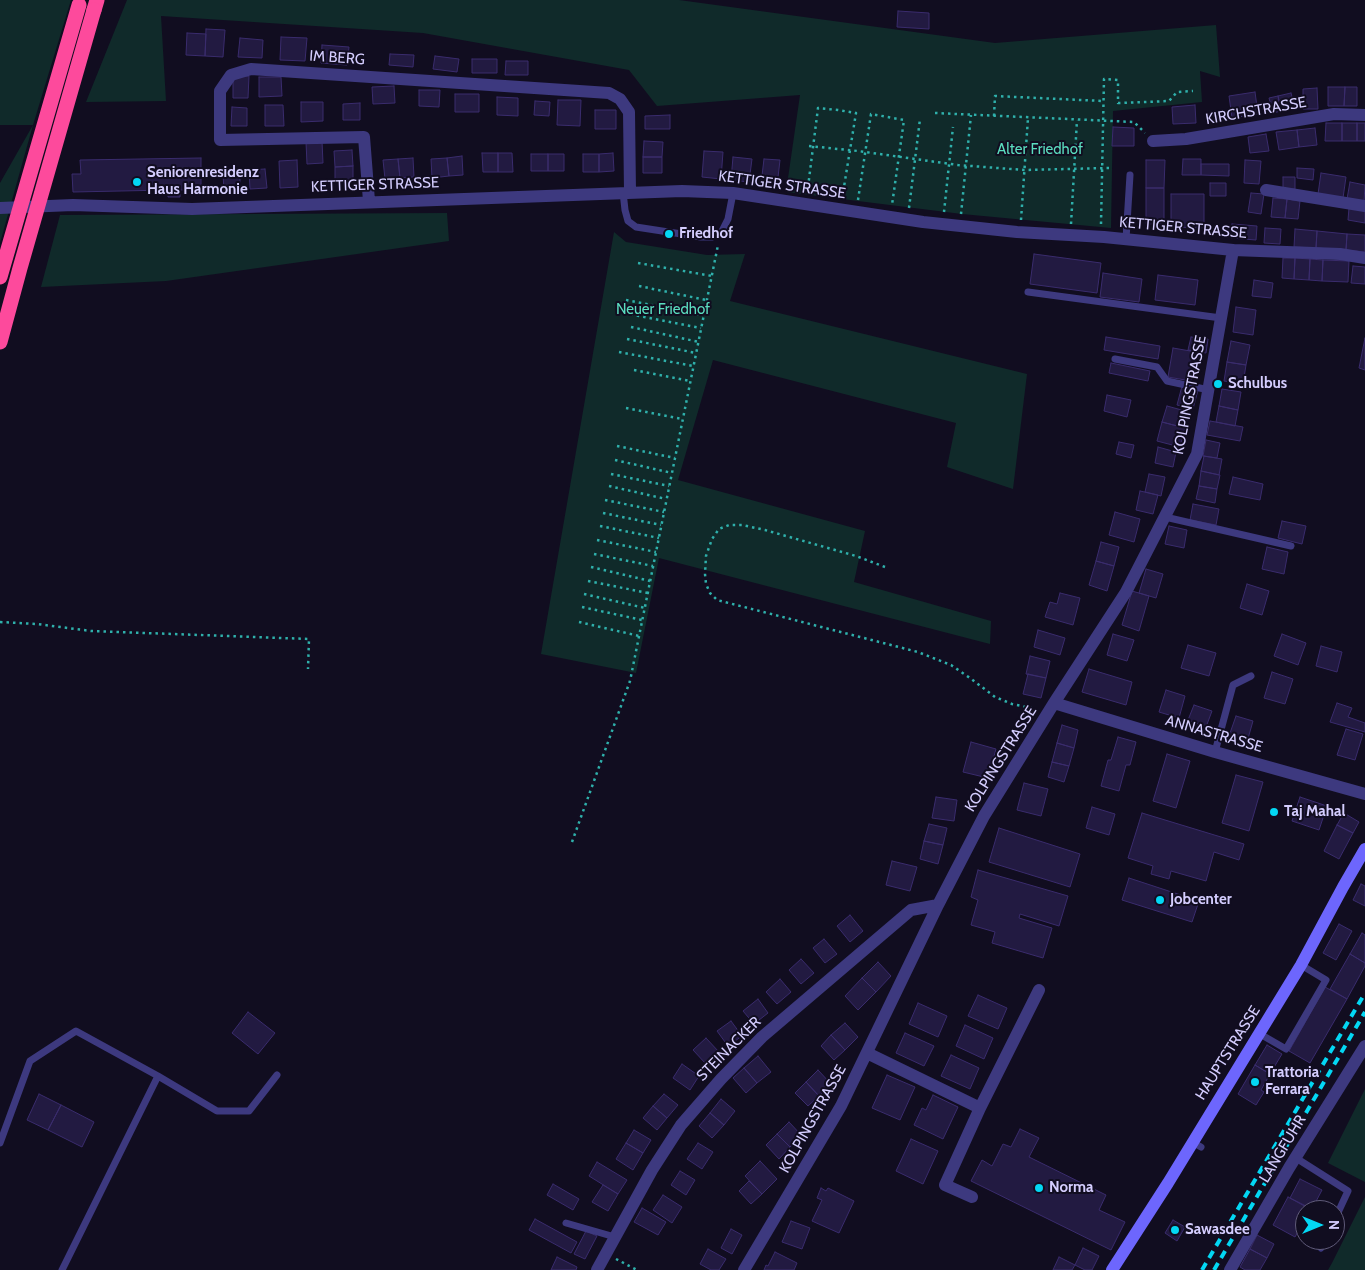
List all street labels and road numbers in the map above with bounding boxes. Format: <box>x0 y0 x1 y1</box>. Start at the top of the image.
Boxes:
street label: IM BERG <box>309 47 365 69</box>
street label: KIRCHSTRASSE <box>1204 93 1308 129</box>
street label: KETTIGER STRASSE <box>717 167 847 203</box>
street label: KETTIGER STRASSE <box>311 174 439 196</box>
street label: KETTIGER STRASSE <box>1118 213 1248 243</box>
street label: KOLPINGSTRASSE <box>1170 334 1210 456</box>
street label: KOLPINGSTRASSE <box>961 703 1041 815</box>
street label: ANNASTRASSE <box>1163 712 1265 756</box>
street label: HAUPTSTRASSE <box>1192 1002 1264 1104</box>
street label: STEINACKER <box>693 1013 765 1085</box>
street label: KOLPINGSTRASSE <box>776 1062 850 1176</box>
street label: LANGFUHR <box>1256 1112 1310 1186</box>

